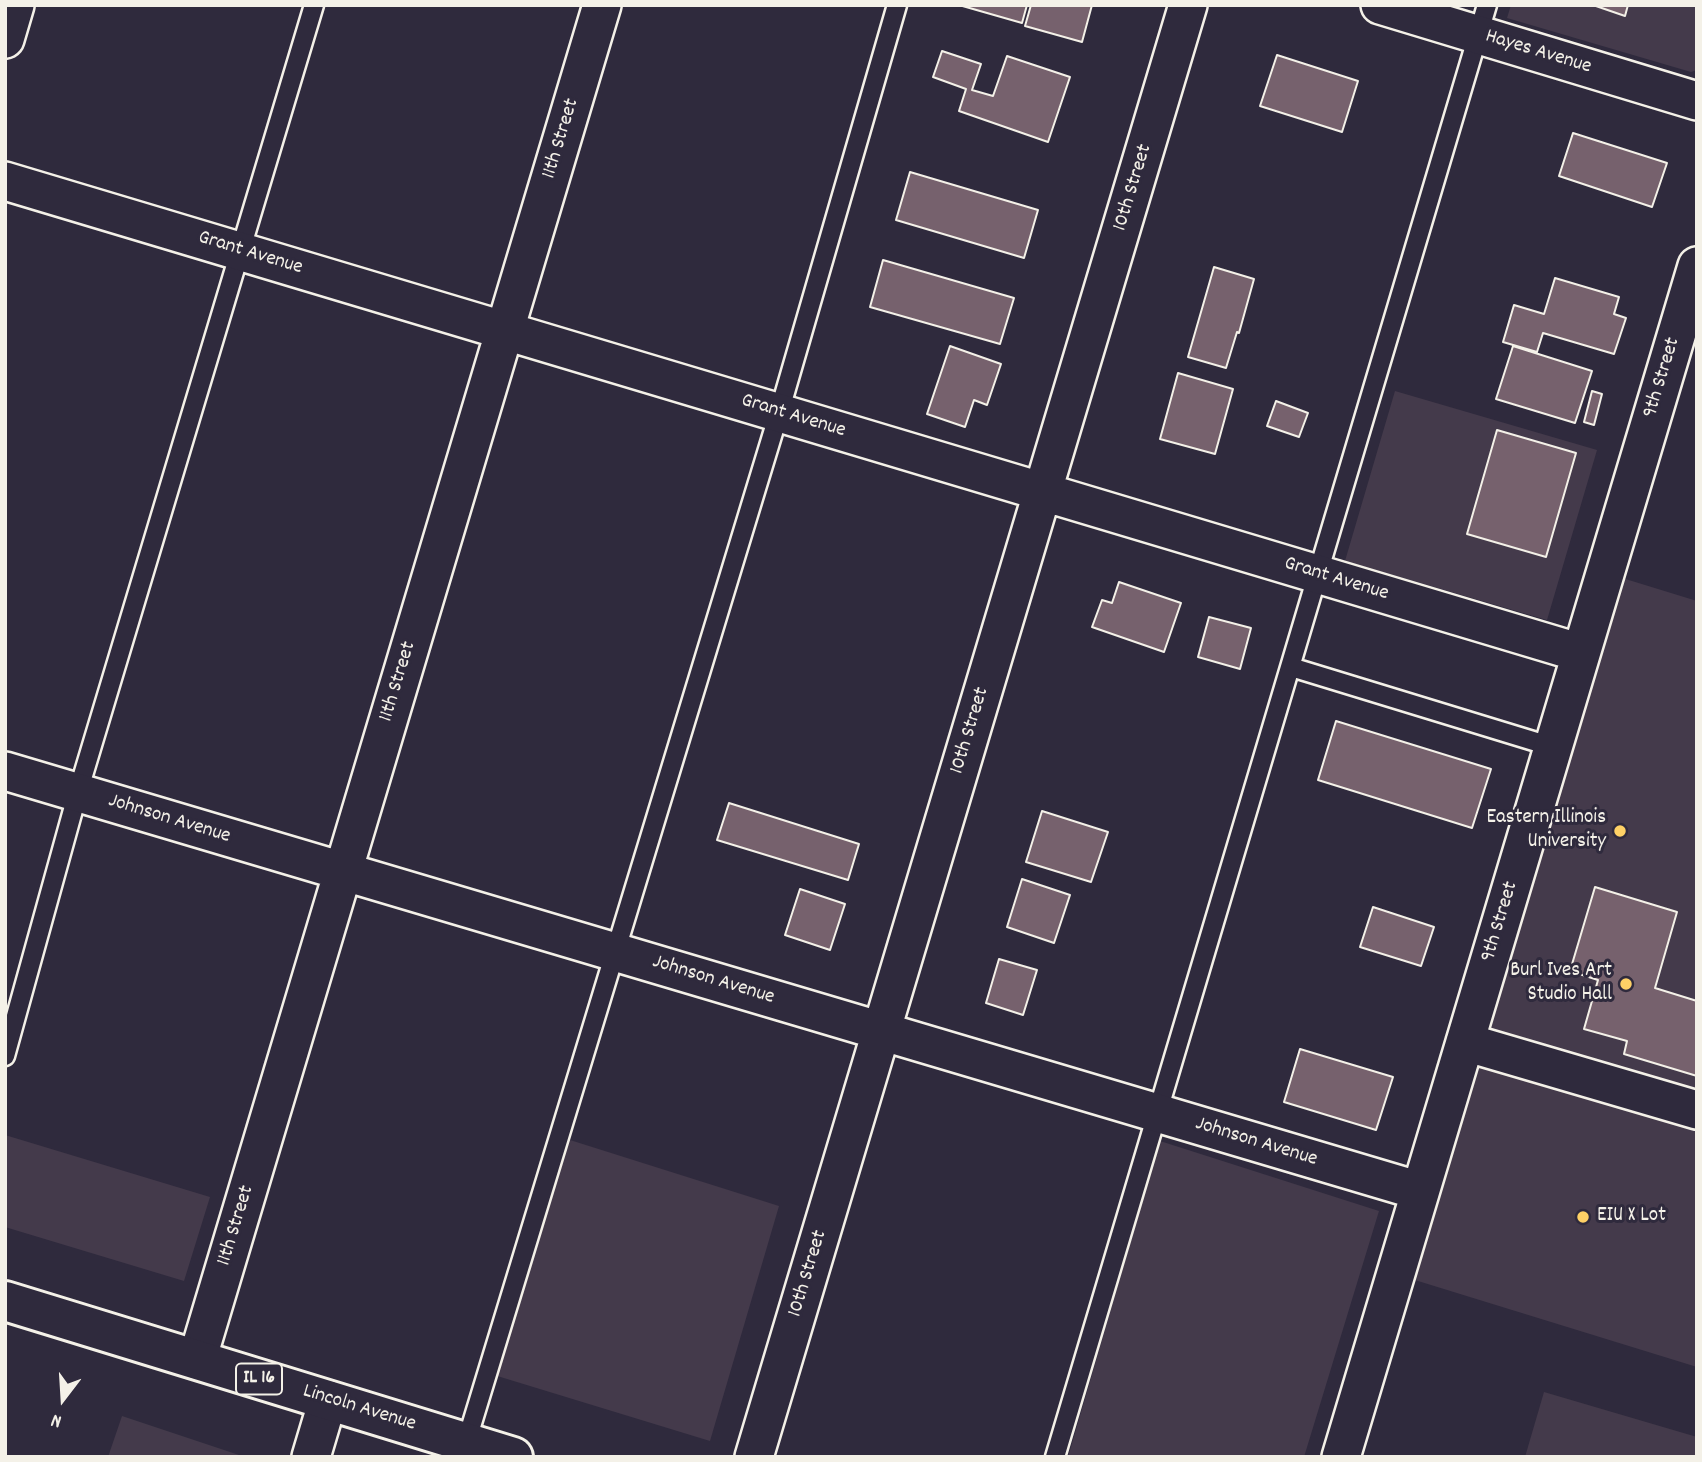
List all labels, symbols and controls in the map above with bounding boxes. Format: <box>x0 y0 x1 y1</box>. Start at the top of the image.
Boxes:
street label: Hayes Avenue <box>1482 25 1594 81</box>
street label: 11th Street <box>538 96 586 182</box>
street label: 10th Street <box>1109 142 1159 234</box>
street label: Grant Avenue <box>195 226 305 282</box>
street label: 9th Street <box>1639 335 1687 421</box>
street label: Grant Avenue <box>738 389 848 445</box>
street label: Grant Avenue <box>1281 552 1391 608</box>
street label: 11th Street <box>375 639 423 725</box>
street label: 10th Street <box>946 685 996 777</box>
street label: Johnson Avenue <box>105 789 233 851</box>
place label: Eastern Illinois University <box>1486 806 1606 856</box>
marker: Eastern Illinois University <box>1612 823 1628 839</box>
street label: 9th Street <box>1477 879 1525 965</box>
street label: Johnson Avenue <box>649 950 777 1012</box>
place label: Burl Ives Art Studio Hall <box>1510 959 1612 1009</box>
marker: Burl Ives Art Studio Hall <box>1618 976 1634 992</box>
street label: Johnson Avenue <box>1192 1112 1320 1174</box>
street label: 11th Street <box>213 1183 261 1269</box>
place label: EIU X Lot <box>1597 1204 1666 1230</box>
marker: EIU X Lot <box>1575 1209 1591 1225</box>
street label: 10th Street <box>784 1228 834 1320</box>
north arrow <box>28 1364 98 1434</box>
road number: IL 16 <box>236 1364 282 1394</box>
street label: Lincoln Avenue <box>299 1380 419 1438</box>
text: N <box>48 1405 65 1434</box>

